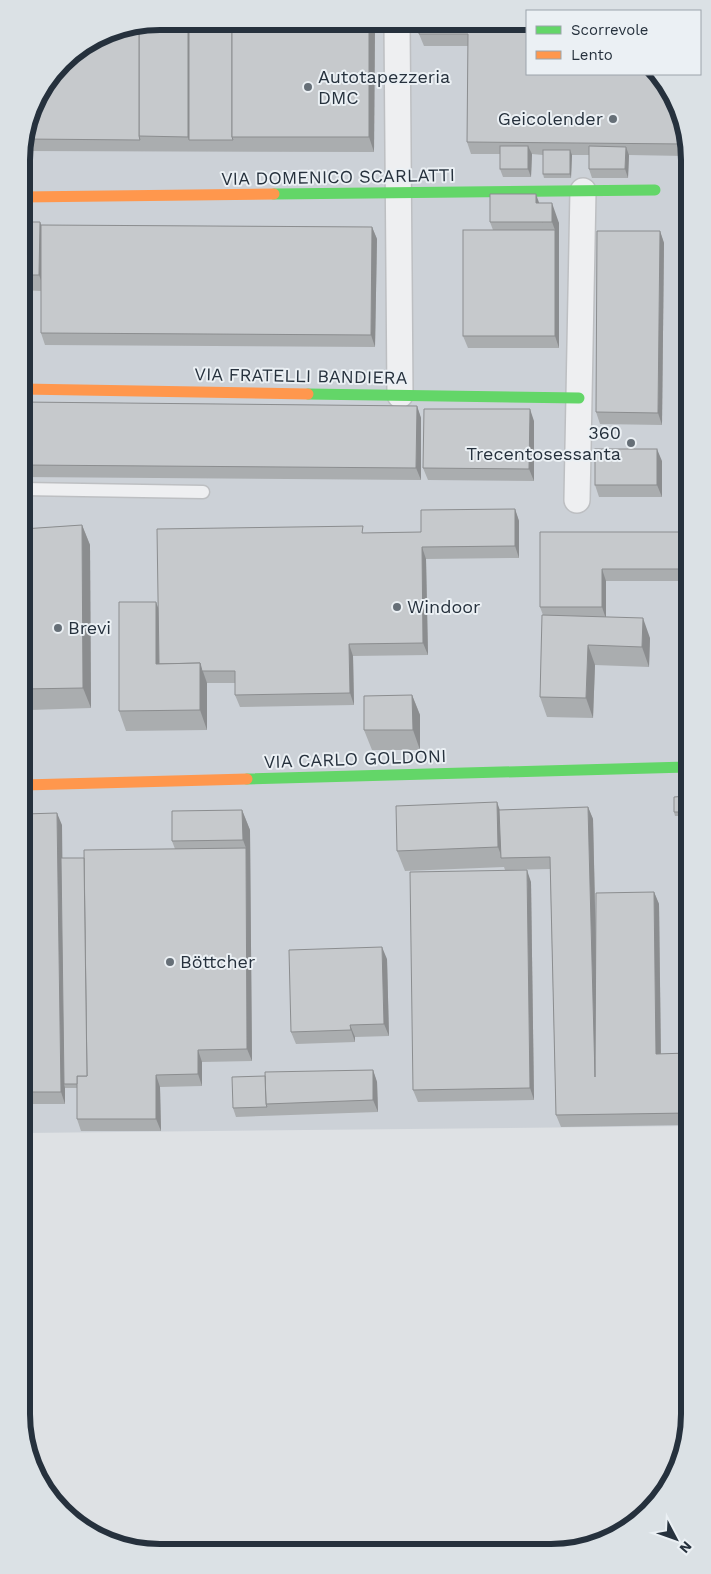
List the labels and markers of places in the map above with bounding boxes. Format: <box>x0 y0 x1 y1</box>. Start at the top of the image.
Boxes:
place label: Autotapezzeria DMC <box>318 66 450 108</box>
marker: Autotapezzeria DMC <box>302 81 314 93</box>
place label: Geicolender <box>498 108 603 129</box>
marker: Geicolender <box>607 113 619 125</box>
place label: 360 Trecentosessanta <box>466 422 621 464</box>
marker: 360 Trecentosessanta <box>625 437 637 449</box>
place label: Windoor <box>407 596 480 617</box>
marker: Windoor <box>391 601 403 613</box>
place label: Brevi <box>68 617 111 638</box>
marker: Brevi <box>52 622 64 634</box>
place label: Böttcher <box>180 951 255 972</box>
marker: Böttcher <box>164 956 176 968</box>

